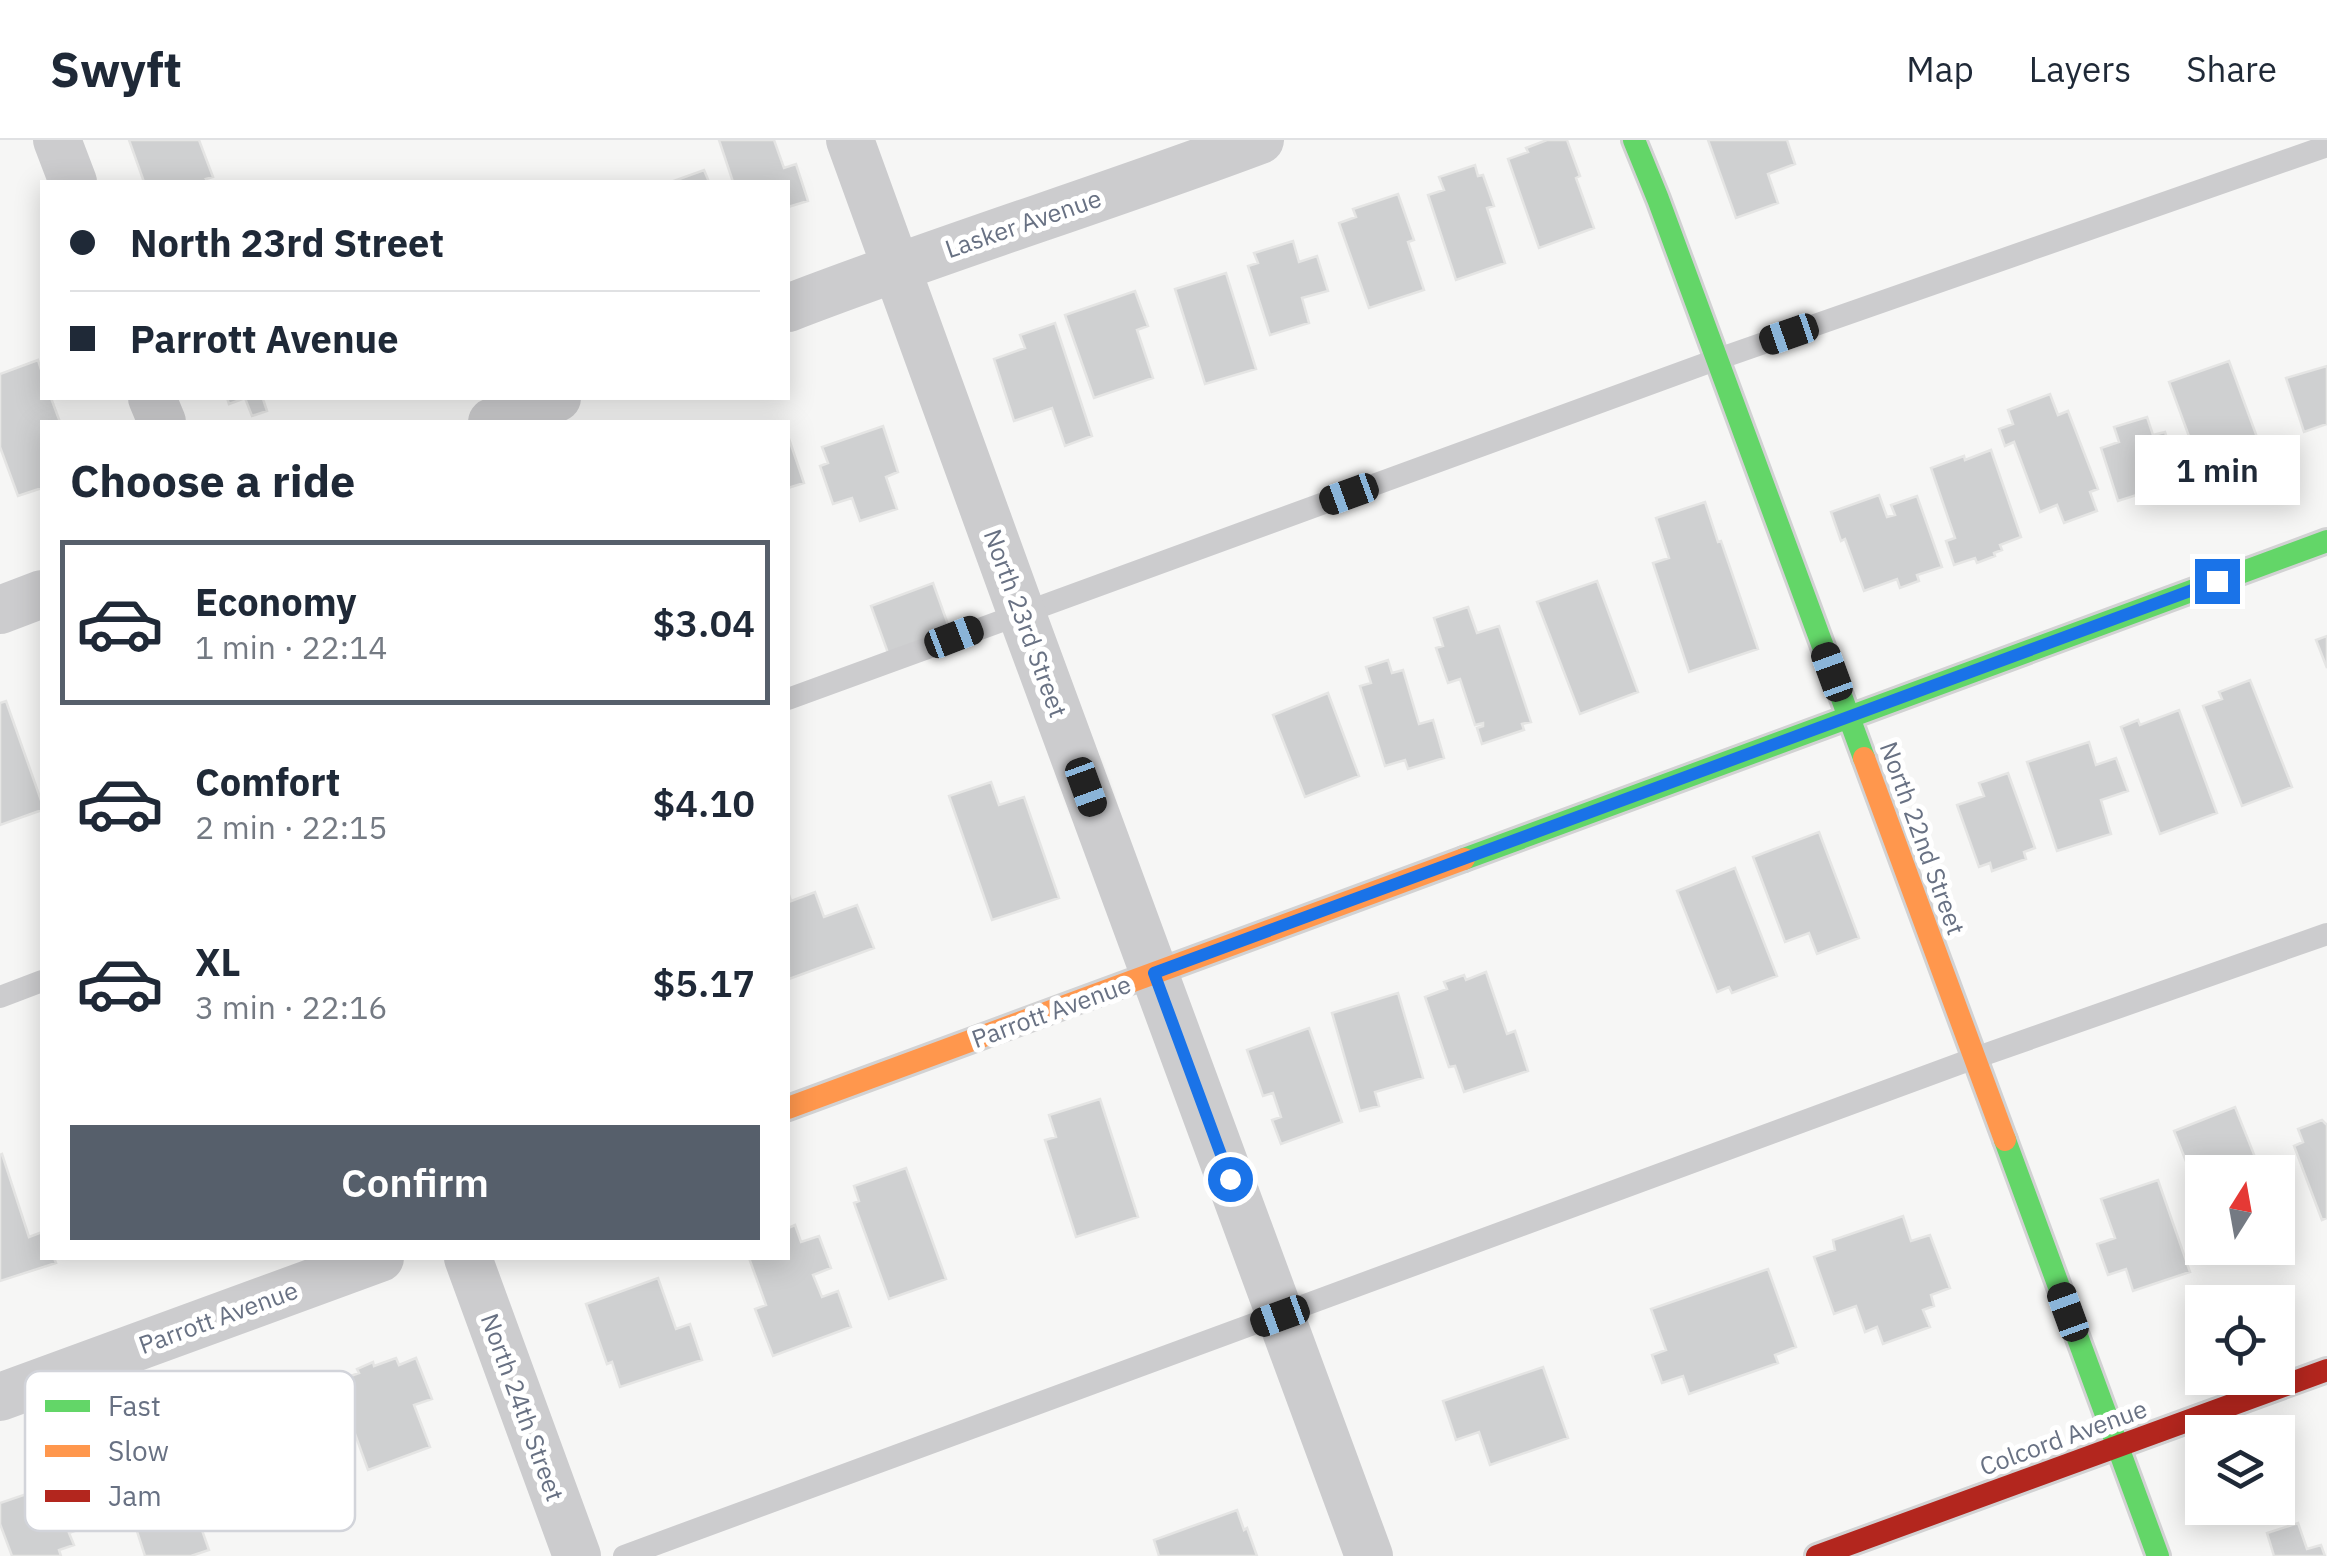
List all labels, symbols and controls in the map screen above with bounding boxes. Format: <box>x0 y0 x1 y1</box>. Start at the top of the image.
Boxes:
text: Swyft <box>50 38 182 100</box>
text: Map <box>1906 46 1974 92</box>
text: Layers <box>2029 46 2131 92</box>
text: Share <box>2186 46 2277 92</box>
street label: Lasker Avenue <box>941 181 1105 265</box>
text: North 23rd Street <box>130 218 444 267</box>
car <box>1756 310 1822 358</box>
text: Parrott Avenue <box>130 314 399 363</box>
callout: 1 min <box>2134 436 2300 506</box>
text: 1 min <box>2176 449 2259 491</box>
text: Choose a ride <box>70 451 355 509</box>
car <box>1316 470 1382 518</box>
street label: North 23rd Street <box>977 524 1075 722</box>
route end <box>2195 559 2240 604</box>
text: Economy <box>195 577 357 626</box>
icon: car <box>75 578 165 668</box>
text: $3.04 <box>652 598 755 647</box>
car <box>921 612 987 662</box>
text: 1 min · 22:14 <box>195 626 388 668</box>
car <box>1808 639 1856 705</box>
street label: North 22nd Street <box>1873 737 1973 939</box>
car <box>1062 754 1110 820</box>
text: Comfort <box>195 757 340 806</box>
icon: car <box>75 758 165 848</box>
text: $4.10 <box>652 778 755 827</box>
text: 2 min · 22:15 <box>195 806 388 848</box>
text: XL <box>195 937 241 986</box>
icon: car <box>75 938 165 1028</box>
text: $5.17 <box>652 958 755 1007</box>
street label: Parrott Avenue <box>967 967 1135 1055</box>
text: 3 min · 22:16 <box>195 986 388 1028</box>
button: Confirm <box>70 1125 760 1240</box>
north arrow <box>2185 1155 2295 1265</box>
map controls <box>2185 1155 2295 1525</box>
route start <box>1208 1157 1253 1202</box>
street label: Parrott Avenue <box>134 1273 302 1361</box>
car <box>2044 1279 2092 1345</box>
button: locate <box>2185 1285 2295 1395</box>
car <box>1247 1292 1313 1340</box>
street label: North 24th Street <box>474 1309 572 1505</box>
legend <box>25 1371 355 1531</box>
text: Fast <box>108 1387 161 1424</box>
street label: Colcord Avenue <box>1975 1391 2151 1483</box>
button: layers <box>2185 1415 2295 1525</box>
text: Slow <box>108 1432 169 1469</box>
text: Jam <box>108 1477 162 1514</box>

